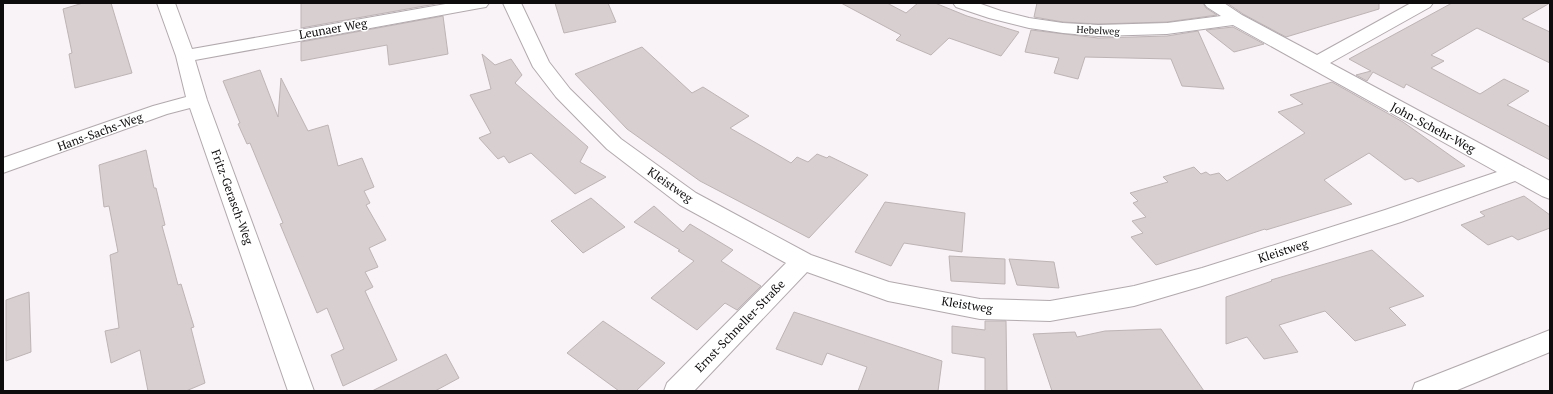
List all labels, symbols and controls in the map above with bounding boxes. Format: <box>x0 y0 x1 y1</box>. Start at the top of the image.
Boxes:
street label: Leunaer Weg <box>298 15 369 42</box>
street label: Hebelweg <box>1076 23 1121 38</box>
street label: John-Schehr-Weg <box>1388 99 1479 156</box>
street label: Hans-Sachs-Weg <box>55 109 145 154</box>
street label: Fritz-Gerasch-Weg <box>208 147 257 247</box>
street label: Kleistweg <box>645 164 696 206</box>
street label: Kleistweg <box>1256 235 1310 266</box>
street label: Ernst-Schneller-Straße <box>692 276 788 375</box>
street label: Kleistweg <box>940 293 994 316</box>

